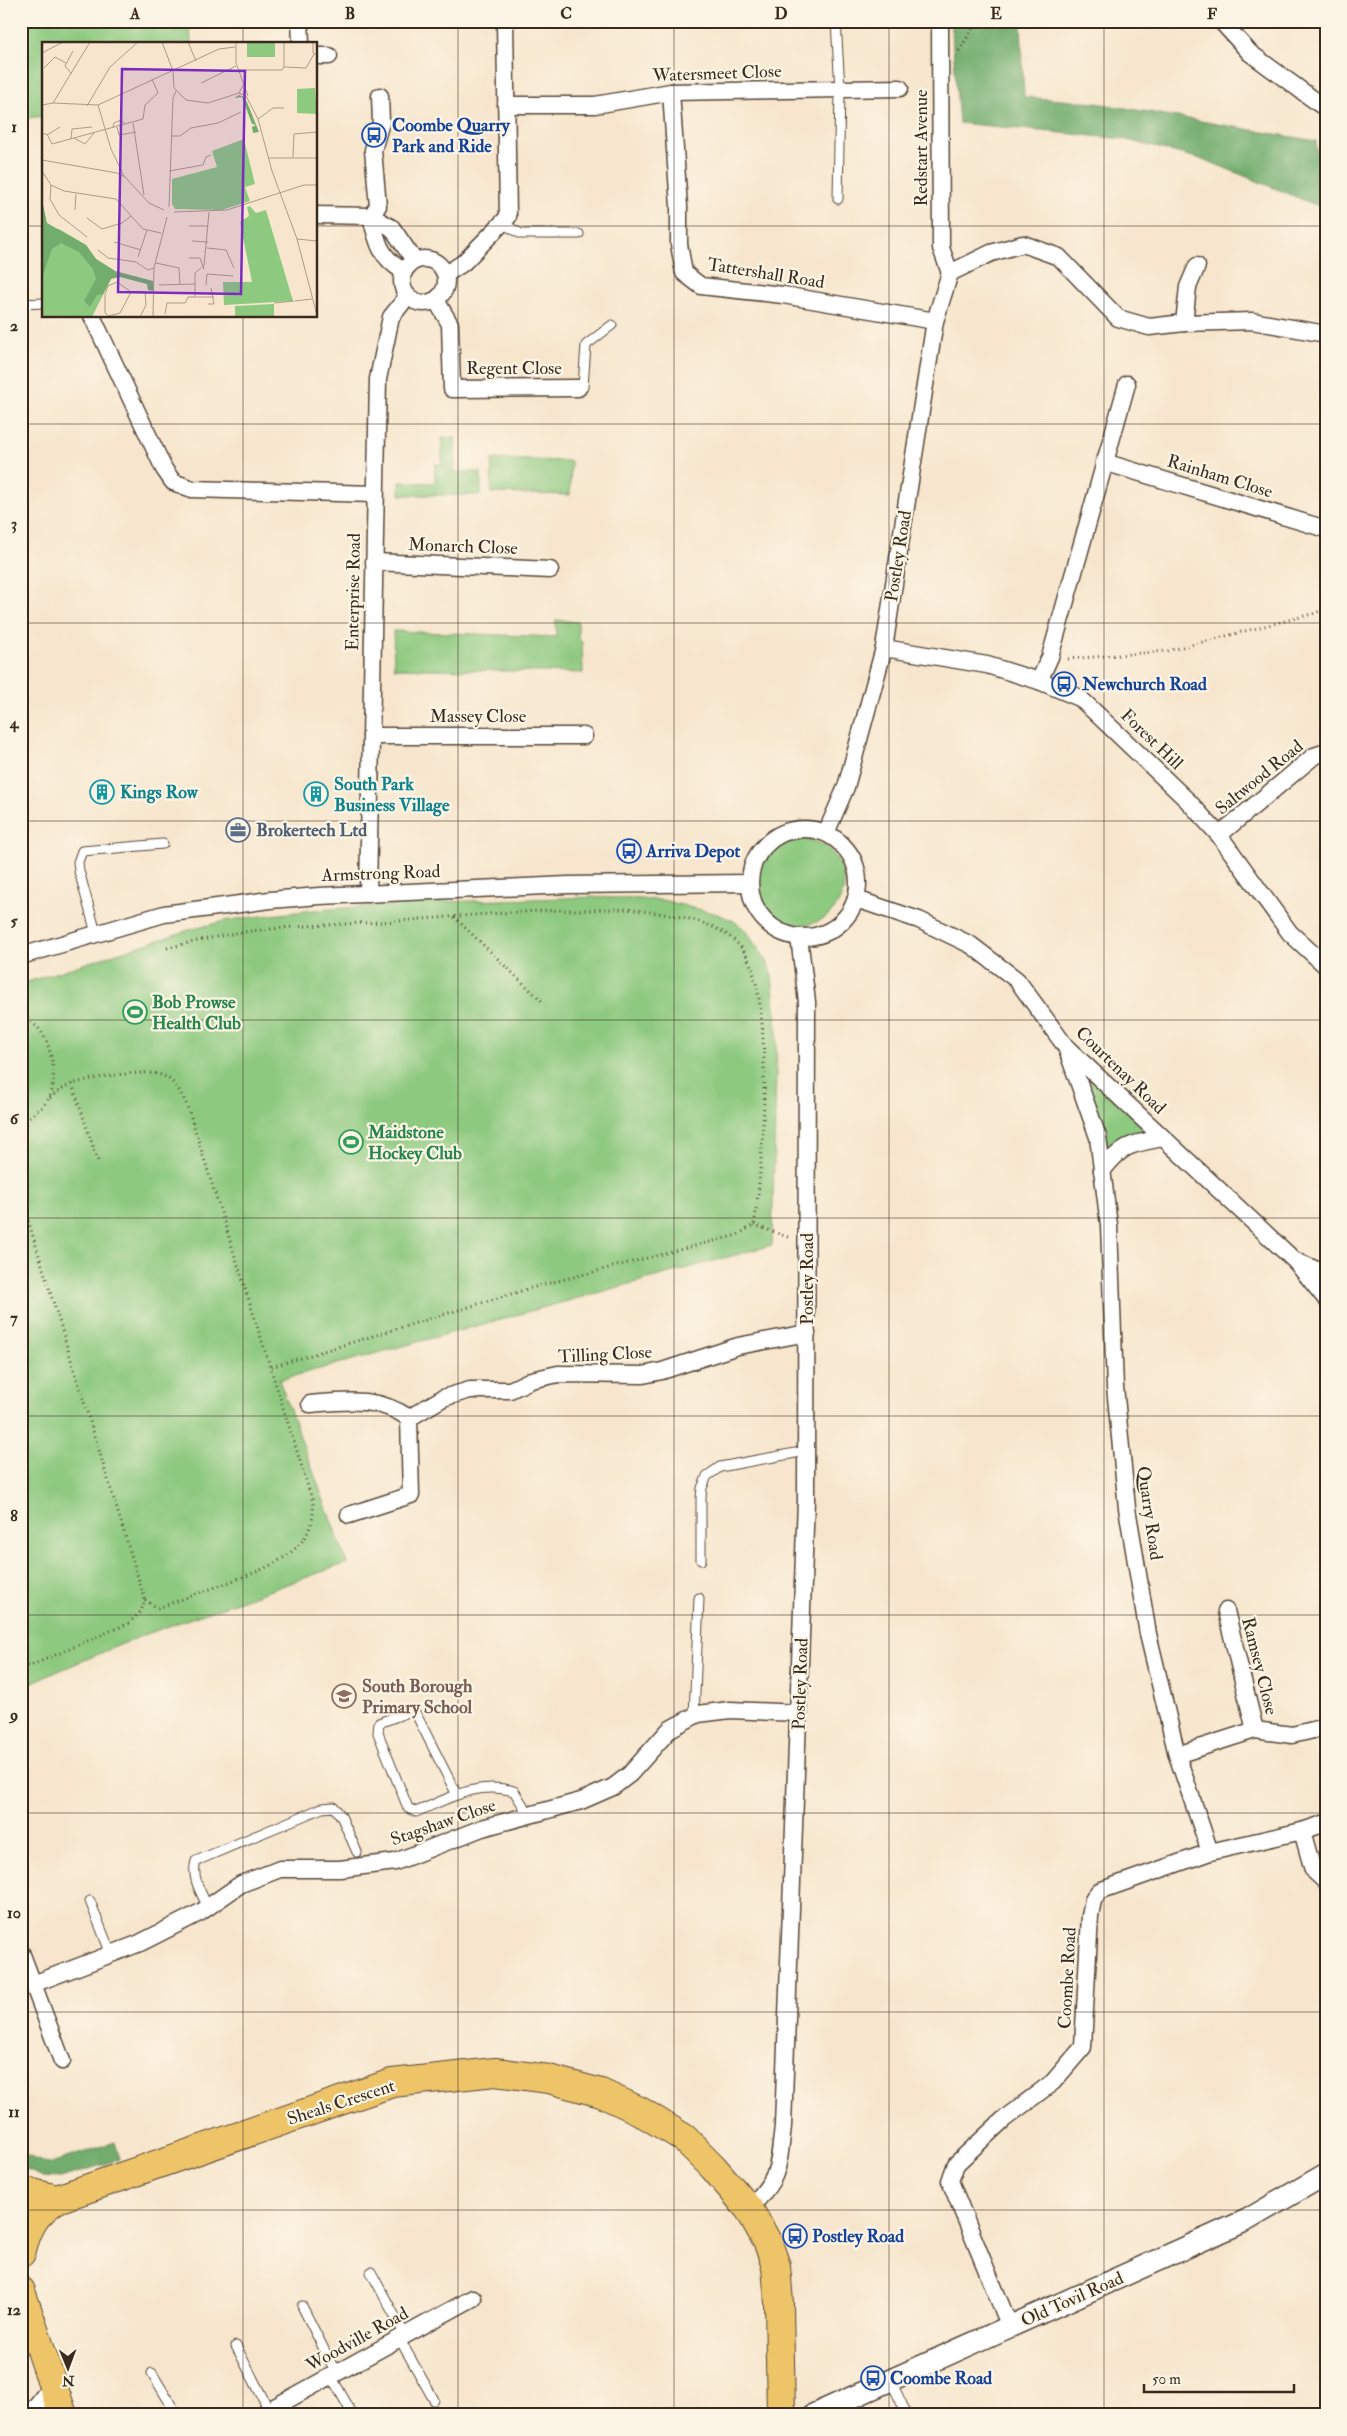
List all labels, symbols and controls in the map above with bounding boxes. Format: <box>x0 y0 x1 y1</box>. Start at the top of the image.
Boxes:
text: A <box>129 4 141 24</box>
text: B <box>345 4 355 24</box>
text: C <box>560 4 572 24</box>
text: D <box>774 4 788 24</box>
text: E <box>990 4 1002 24</box>
text: F <box>1207 4 1217 24</box>
inset map <box>42 42 318 318</box>
street label: Watersmeet Close <box>651 60 782 87</box>
street label: Redstart Avenue <box>910 89 933 206</box>
place label: Coombe Quarry Park and Ride <box>392 114 511 158</box>
text: 1 <box>11 117 17 137</box>
bus stop icon: Coombe Quarry Park and Ride <box>361 122 387 148</box>
street label: Tattershall Road <box>706 253 826 294</box>
text: 2 <box>10 316 18 336</box>
street label: Regent Close <box>466 357 562 380</box>
street label: Rainham Close <box>1164 450 1276 504</box>
street label: Postley Road <box>880 509 917 603</box>
text: 3 <box>11 514 17 534</box>
street label: Enterprise Road <box>341 533 366 651</box>
street label: Monarch Close <box>408 533 519 560</box>
bus stop icon: Newchurch Road <box>1051 671 1077 697</box>
place label: Newchurch Road <box>1081 673 1207 696</box>
street label: Forest Hill <box>1116 704 1188 775</box>
street label: Massey Close <box>430 705 527 728</box>
text: 4 <box>9 713 20 733</box>
street label: Saltwood Road <box>1211 735 1308 820</box>
place label: South Park Business Village <box>334 773 450 817</box>
building icon: Kings Row <box>89 779 115 805</box>
place label: Kings Row <box>120 781 199 804</box>
building icon: South Park Business Village <box>303 781 329 807</box>
office icon: Brokertech Ltd <box>225 817 251 843</box>
place label: Brokertech Ltd <box>256 819 367 842</box>
bus stop icon: Arriva Depot <box>616 838 642 864</box>
place label: Arriva Depot <box>645 840 740 863</box>
street label: Armstrong Road <box>320 860 441 887</box>
text: 5 <box>10 911 18 931</box>
place label: Bob Prowse Health Club <box>152 991 241 1035</box>
sports icon: Bob Prowse Health Club <box>122 999 148 1025</box>
street label: Courtenay Road <box>1071 1021 1171 1119</box>
text: 6 <box>10 1109 20 1129</box>
place label: Maidstone Hockey Club <box>367 1121 462 1165</box>
sports icon: Maidstone Hockey Club <box>338 1129 364 1155</box>
street label: Postley Road <box>796 1233 819 1325</box>
text: 7 <box>10 1308 18 1328</box>
street label: Tilling Close <box>558 1341 653 1368</box>
street label: Quarry Road <box>1132 1465 1167 1562</box>
text: 8 <box>10 1506 18 1526</box>
street label: Ramsey Close <box>1236 1615 1283 1718</box>
street label: Postley Road <box>787 1637 814 1730</box>
place label: South Borough Primary School <box>362 1675 473 1719</box>
school or university icon: South Borough Primary School <box>331 1683 357 1709</box>
text: 9 <box>8 1705 18 1725</box>
street label: Stagshaw Close <box>387 1794 499 1851</box>
text: 10 <box>7 1903 21 1923</box>
street label: Coombe Road <box>1053 1926 1082 2030</box>
street label: Sheals Crescent <box>284 2074 398 2131</box>
text: 11 <box>8 2102 20 2122</box>
bus stop icon: Postley Road <box>782 2223 808 2249</box>
place label: Postley Road <box>812 2225 904 2248</box>
street label: Old Tovil Road <box>1017 2267 1127 2332</box>
text: 12 <box>7 2300 21 2320</box>
street label: Woodville Road <box>301 2302 413 2378</box>
north arrow <box>42 2344 92 2394</box>
scale bar <box>1144 2361 1294 2393</box>
bus stop icon: Coombe Road <box>860 2365 886 2391</box>
place label: Coombe Road <box>890 2367 992 2390</box>
text: 50 m <box>1152 2370 1181 2389</box>
text: N <box>61 2372 76 2389</box>

